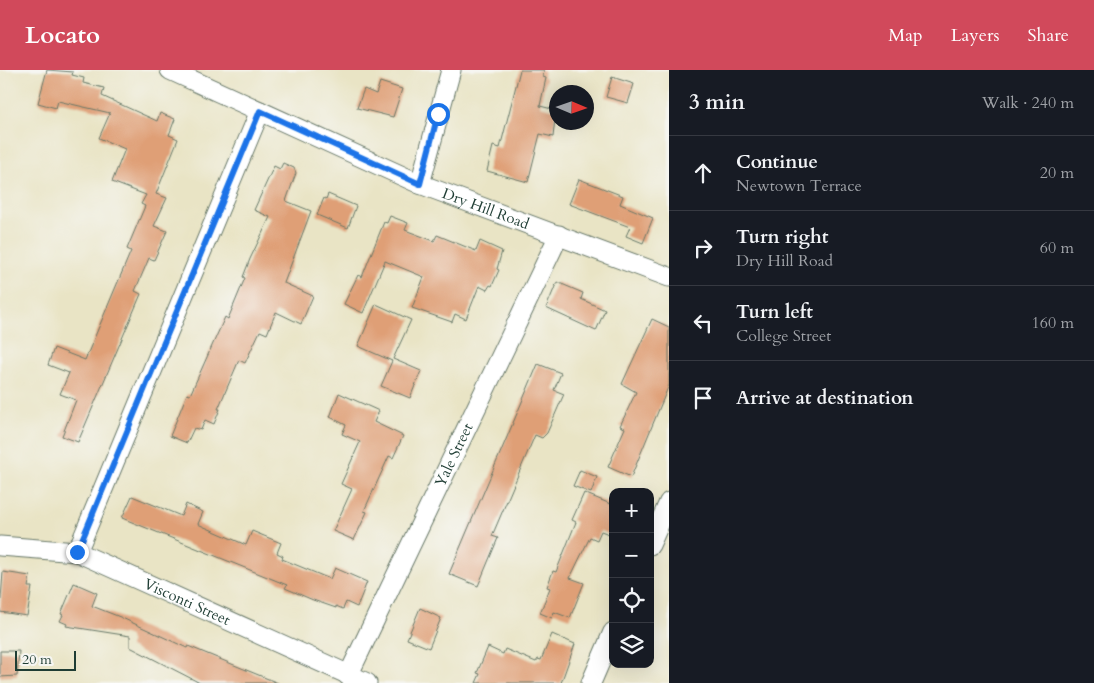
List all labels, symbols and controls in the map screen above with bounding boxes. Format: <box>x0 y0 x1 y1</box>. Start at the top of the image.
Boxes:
text: Locato <box>25 19 100 52</box>
text: Map <box>888 23 923 48</box>
text: Layers <box>951 23 1000 48</box>
text: Share <box>1028 23 1069 48</box>
north arrow <box>549 85 594 130</box>
text: 3 min <box>689 88 745 117</box>
text: Walk · 240 m <box>982 92 1074 114</box>
route start <box>427 103 450 126</box>
text: Continue <box>736 149 818 175</box>
icon: ahead <box>689 159 717 187</box>
text: 20 m <box>1040 162 1074 184</box>
text: Newtown Terrace <box>736 175 862 197</box>
street label: Dry Hill Road <box>440 183 532 234</box>
text: Turn right <box>736 224 828 250</box>
icon: right <box>689 234 717 262</box>
text: 60 m <box>1040 237 1074 259</box>
text: Dry Hill Road <box>736 250 833 272</box>
text: Turn left <box>736 299 813 325</box>
icon: left <box>689 309 717 337</box>
text: 160 m <box>1032 312 1074 334</box>
text: College Street <box>736 325 831 347</box>
icon: arrive <box>689 384 717 412</box>
text: Arrive at destination <box>736 385 913 411</box>
street label: Yale Street <box>430 420 478 490</box>
map controls <box>609 488 654 668</box>
button: + <box>609 488 654 533</box>
button: − <box>609 533 654 578</box>
route end <box>66 541 89 564</box>
street label: Visconti Street <box>141 573 234 630</box>
button: locate <box>609 578 654 623</box>
button: layers <box>609 623 654 668</box>
scale bar <box>15 648 76 671</box>
text: 20 m <box>22 650 52 669</box>

